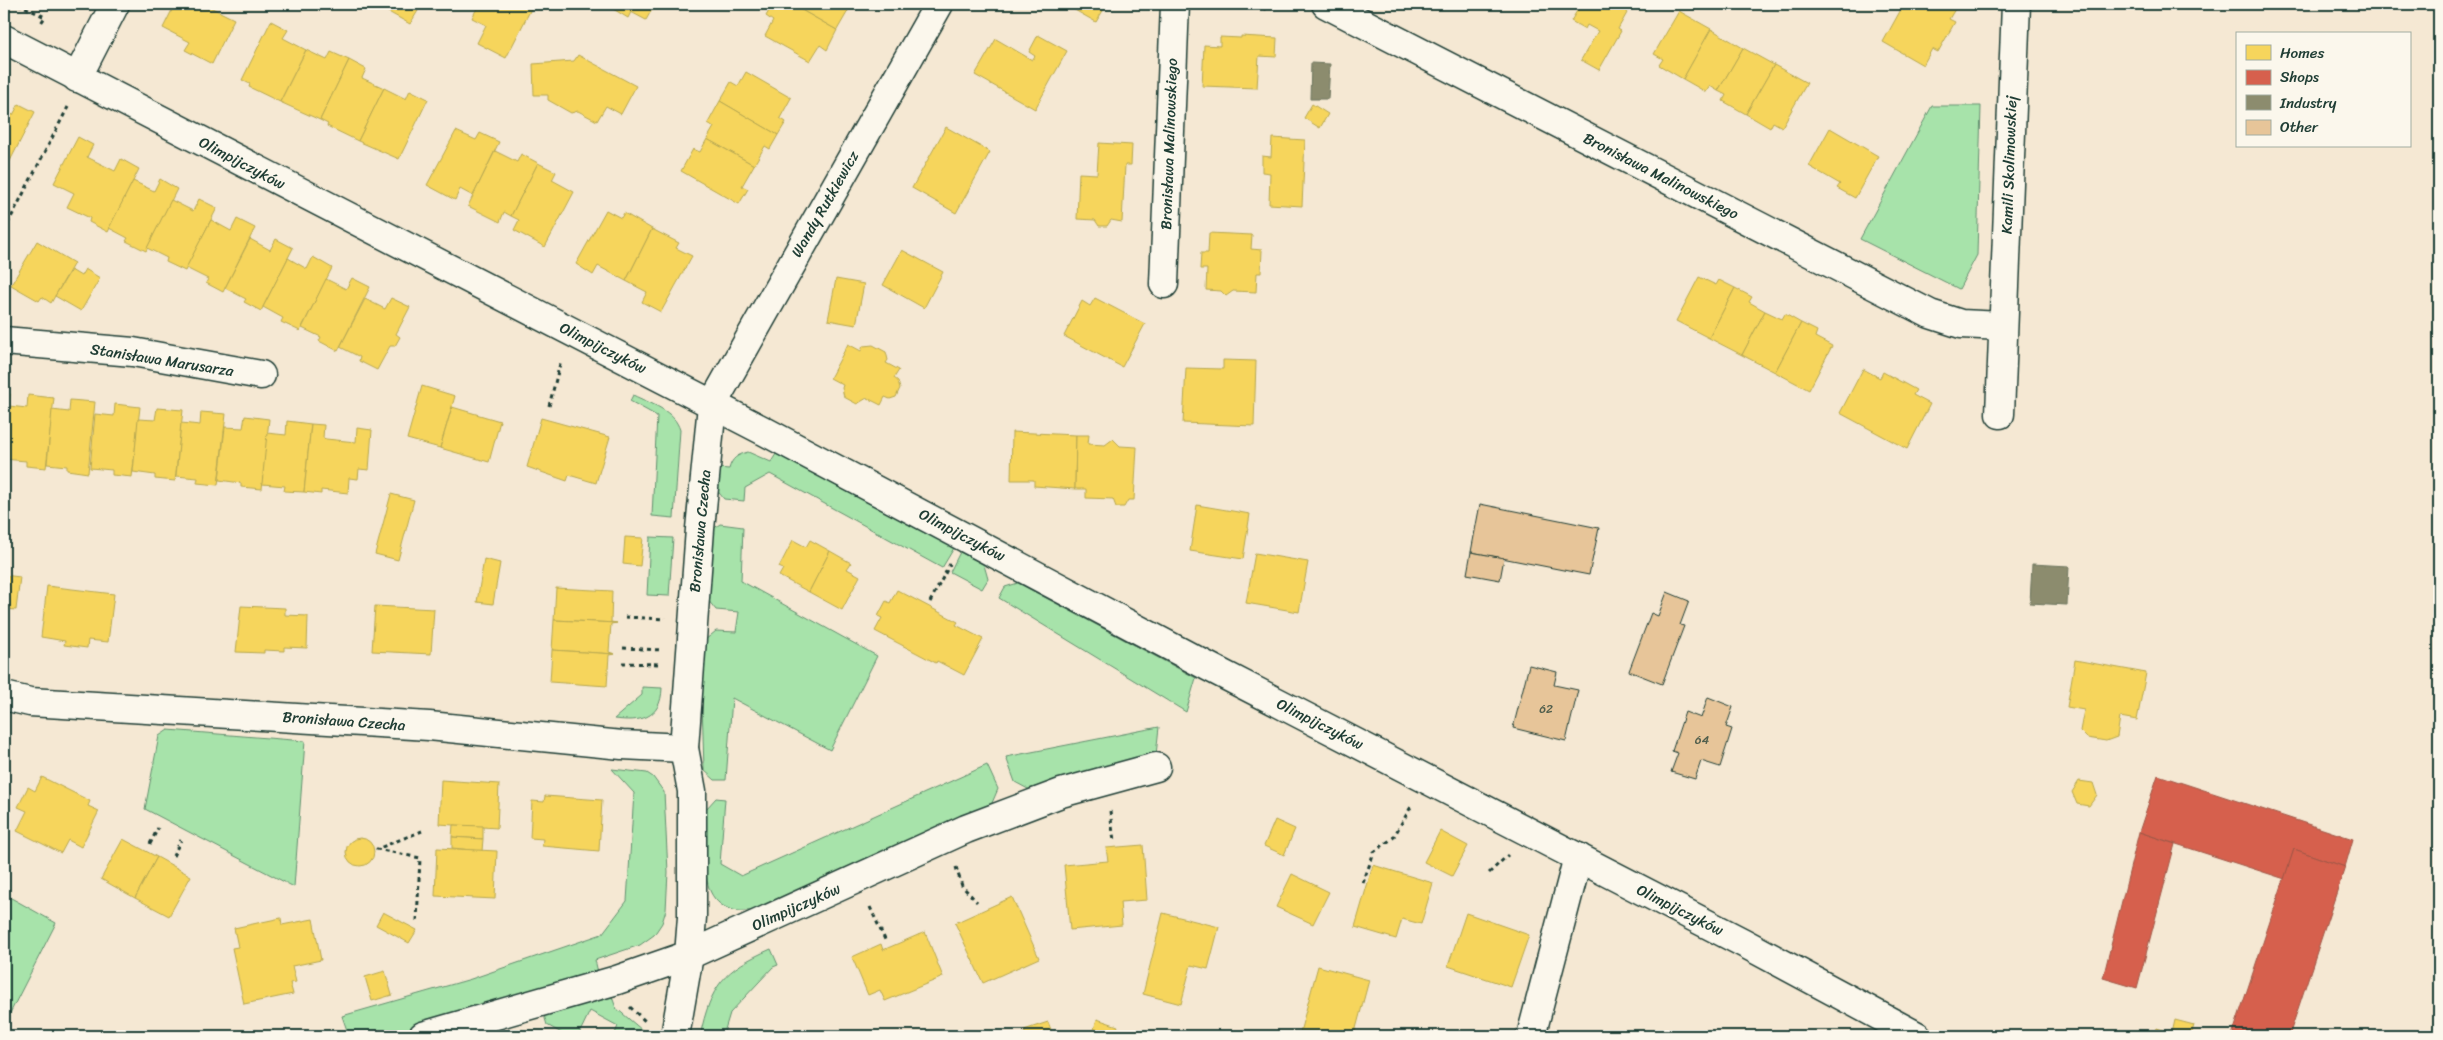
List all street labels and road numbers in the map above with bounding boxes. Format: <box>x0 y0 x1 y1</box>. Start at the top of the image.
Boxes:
street label: Bronisława Malinowskiego <box>1153 57 1185 230</box>
street label: Kamili Skolimowskiej <box>1994 95 2024 235</box>
street label: Bronisława Malinowskiego <box>1579 125 1744 227</box>
street label: Olimpijczyków <box>194 129 291 197</box>
street label: Wandy Rutkiewicz <box>784 145 867 262</box>
street label: Olimpijczyków <box>555 315 652 381</box>
street label: Stanisława Marusarza <box>89 336 236 384</box>
street label: Bronisława Czecha <box>682 468 718 593</box>
street label: Olimpijczyków <box>914 501 1011 569</box>
street label: Olimpijczyków <box>1272 691 1369 757</box>
street label: Bronisława Czecha <box>282 704 407 738</box>
street label: Olimpijczyków <box>747 876 845 938</box>
street label: Olimpijczyków <box>1632 877 1729 943</box>

